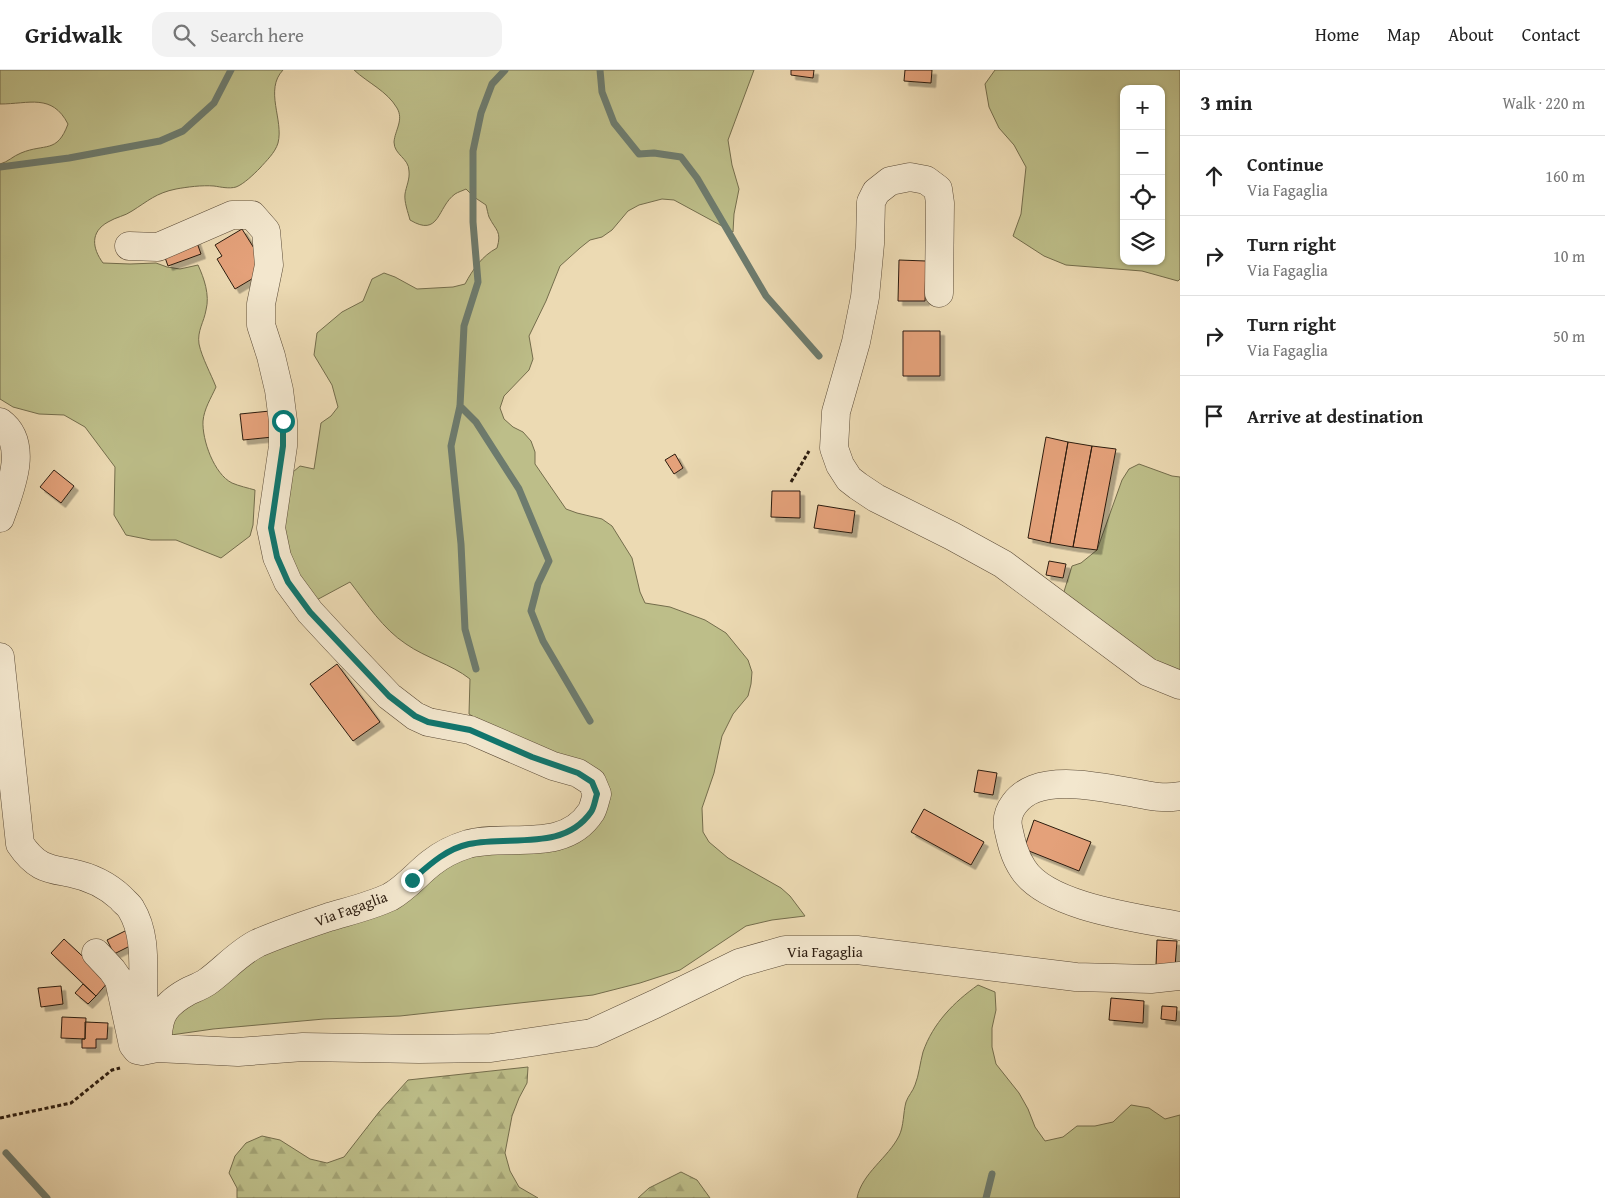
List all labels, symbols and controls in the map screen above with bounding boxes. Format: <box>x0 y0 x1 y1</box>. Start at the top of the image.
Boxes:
search box <box>152 12 502 57</box>
text: Gridwalk <box>25 17 122 52</box>
icon: search <box>170 21 198 49</box>
text: Search here <box>210 21 304 49</box>
text: Home <box>1315 21 1359 48</box>
text: Map <box>1387 21 1420 48</box>
text: About <box>1448 21 1494 48</box>
text: Contact <box>1522 21 1580 48</box>
map controls <box>1120 85 1165 265</box>
button: + <box>1120 85 1165 130</box>
text: 3 min <box>1200 87 1252 118</box>
text: Walk · 220 m <box>1502 91 1585 115</box>
button: − <box>1120 130 1165 175</box>
text: Continue <box>1247 150 1324 178</box>
icon: ahead <box>1200 162 1228 190</box>
text: 160 m <box>1545 164 1585 188</box>
button: locate <box>1120 175 1165 220</box>
text: Via Fagaglia <box>1247 178 1328 202</box>
button: layers <box>1120 220 1165 265</box>
text: Turn right <box>1247 230 1336 258</box>
icon: right <box>1200 242 1228 270</box>
text: 10 m <box>1553 244 1585 268</box>
text: Via Fagaglia <box>1247 258 1328 282</box>
text: Turn right <box>1247 310 1336 338</box>
icon: right <box>1200 322 1228 350</box>
text: 50 m <box>1553 324 1585 348</box>
text: Via Fagaglia <box>1247 338 1328 362</box>
icon: arrive <box>1200 402 1228 430</box>
text: Arrive at destination <box>1247 402 1423 430</box>
route start <box>272 410 295 433</box>
route end <box>401 869 424 892</box>
street label: Via Fagaglia <box>312 886 390 931</box>
street label: Via Fagaglia <box>787 941 863 962</box>

